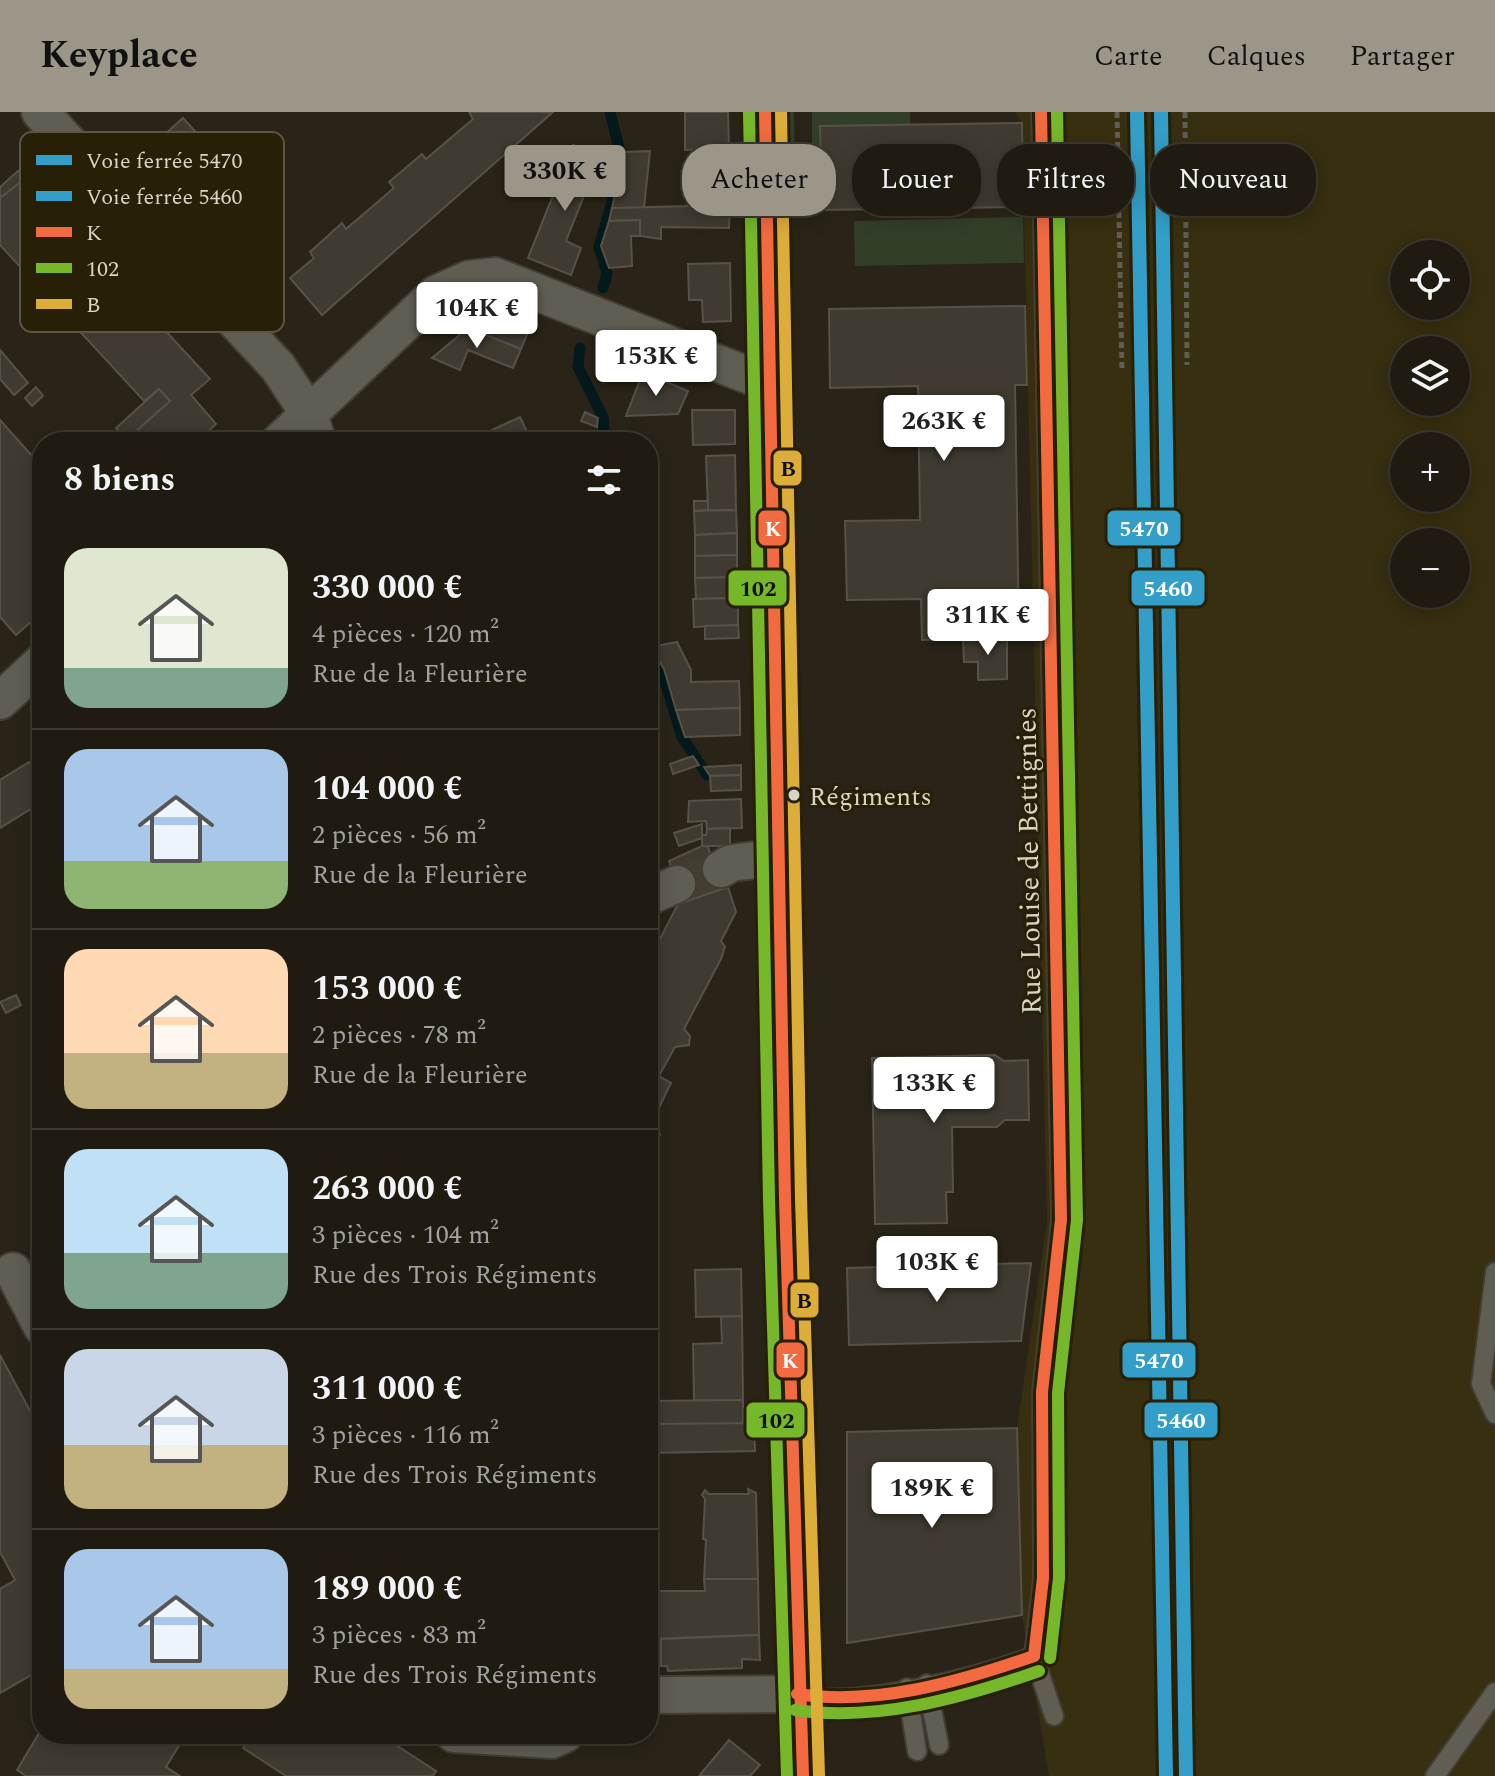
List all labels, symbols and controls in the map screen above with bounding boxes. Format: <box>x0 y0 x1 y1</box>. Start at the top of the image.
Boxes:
text: Keyplace <box>40 27 198 85</box>
text: Carte <box>1094 35 1163 78</box>
text: Calques <box>1207 35 1306 78</box>
text: Partager <box>1350 35 1455 78</box>
legend <box>20 132 284 332</box>
chip: Acheter <box>682 144 836 216</box>
chip: Louer <box>852 144 981 216</box>
chip: Filtres <box>997 144 1134 216</box>
chip: Nouveau <box>1150 144 1316 216</box>
text: Voie ferrée 5470 <box>86 145 243 178</box>
pin: 330K € <box>500 145 630 213</box>
text: 330K € <box>523 151 607 191</box>
text: Voie ferrée 5460 <box>86 181 243 214</box>
text: K <box>86 217 102 250</box>
map controls <box>1390 240 1470 608</box>
button: locate <box>1390 240 1470 320</box>
text: 102 <box>86 253 119 286</box>
pin: 104K € <box>412 282 542 350</box>
text: 104K € <box>435 288 519 328</box>
text: B <box>86 289 100 322</box>
pin: 153K € <box>591 330 721 398</box>
text: 153K € <box>614 336 698 376</box>
button: layers <box>1390 336 1470 416</box>
pin: 263K € <box>879 395 1009 463</box>
text: 263K € <box>902 401 986 441</box>
button: + <box>1390 432 1470 512</box>
line badge: B <box>772 449 803 487</box>
text: B <box>780 453 796 486</box>
text: 8 biens <box>64 454 175 506</box>
icon: filters <box>582 458 626 502</box>
line badge: K <box>757 509 788 547</box>
line badge: 5470 <box>1106 509 1182 547</box>
text: K <box>764 513 782 546</box>
text: 5470 <box>1119 513 1169 546</box>
button: − <box>1390 528 1470 608</box>
text: 330 000 € <box>312 562 463 614</box>
line badge: 102 <box>727 569 788 607</box>
line badge: 5460 <box>1130 569 1206 607</box>
text: 102 <box>739 573 777 606</box>
text: 5460 <box>1143 573 1193 606</box>
icon: home <box>128 580 224 676</box>
pin: 311K € <box>923 589 1053 657</box>
text: 311K € <box>946 595 1030 635</box>
text: 4 pièces · 120 m² <box>312 614 499 654</box>
text: Rue de la Fleurière <box>312 654 528 694</box>
street label: Rue Louise de Bettignies <box>1005 707 1054 1015</box>
text: 104 000 € <box>312 763 463 815</box>
place label: Régiments <box>809 777 932 817</box>
icon: home <box>128 781 224 877</box>
marker: Régiments <box>786 787 802 803</box>
text: 2 pièces · 56 m² <box>312 815 486 855</box>
text: Rue de la Fleurière <box>312 855 528 895</box>
text: 153 000 € <box>312 963 463 1015</box>
icon: home <box>128 981 224 1077</box>
text: 2 pièces · 78 m² <box>312 1015 486 1055</box>
text: Rue de la Fleurière <box>312 1055 528 1095</box>
pin: 133K € <box>869 1057 999 1125</box>
text: 133K € <box>892 1063 976 1103</box>
text: 263 000 € <box>312 1163 463 1215</box>
icon: home <box>128 1181 224 1277</box>
text: 3 pièces · 104 m² <box>312 1215 499 1255</box>
pin: 103K € <box>872 1236 1002 1304</box>
text: 103K € <box>895 1242 979 1282</box>
text: Rue des Trois Régiments <box>312 1255 597 1295</box>
line badge: B <box>789 1281 820 1319</box>
text: B <box>796 1285 812 1318</box>
line badge: K <box>775 1341 806 1379</box>
line badge: 5470 <box>1121 1341 1197 1379</box>
text: K <box>781 1345 799 1378</box>
text: 5470 <box>1134 1345 1184 1378</box>
text: 311 000 € <box>312 1363 463 1415</box>
icon: home <box>128 1381 224 1477</box>
line badge: 102 <box>745 1401 806 1439</box>
line badge: 5460 <box>1143 1401 1219 1439</box>
text: 102 <box>757 1405 795 1438</box>
text: 5460 <box>1156 1405 1206 1438</box>
text: 3 pièces · 116 m² <box>312 1415 499 1455</box>
text: Rue des Trois Régiments <box>312 1455 597 1495</box>
pin: 189K € <box>867 1462 997 1530</box>
text: 189K € <box>890 1468 974 1508</box>
text: 189 000 € <box>312 1563 463 1615</box>
icon: home <box>128 1581 224 1677</box>
text: 3 pièces · 83 m² <box>312 1615 486 1655</box>
text: Rue des Trois Régiments <box>312 1655 597 1695</box>

